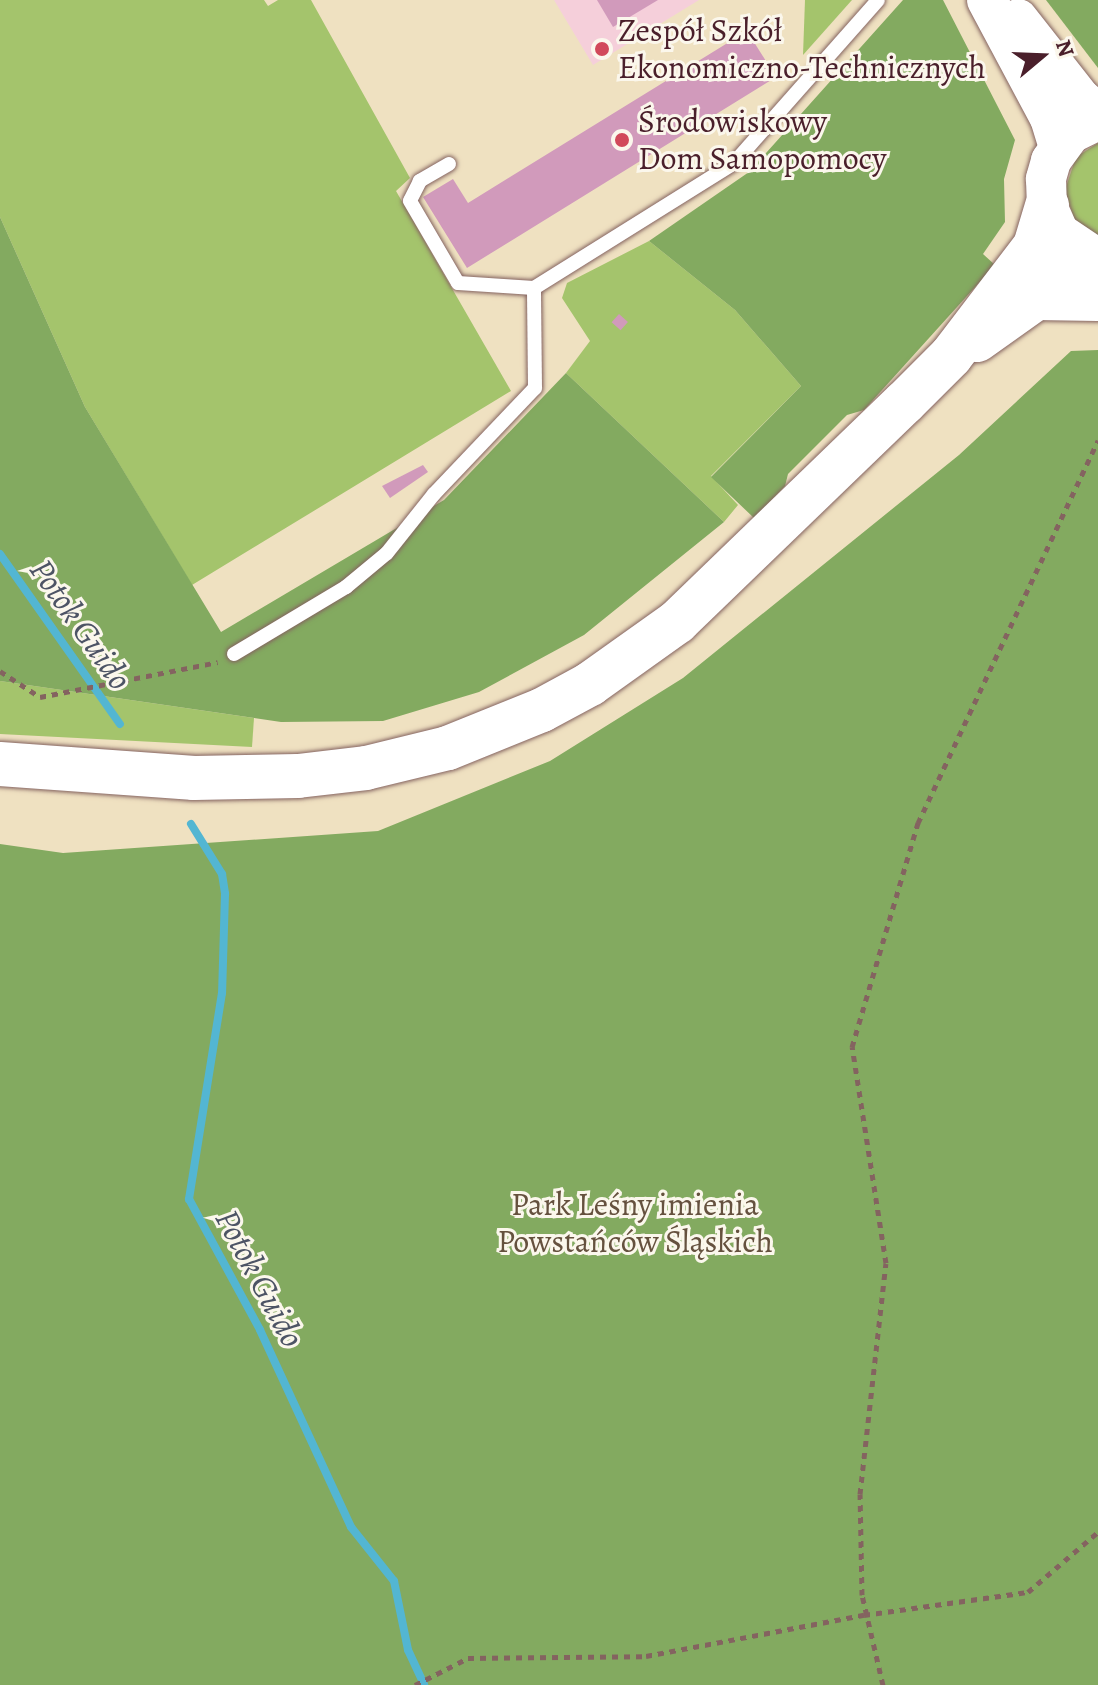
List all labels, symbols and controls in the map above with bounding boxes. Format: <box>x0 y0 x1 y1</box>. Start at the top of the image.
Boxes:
place label: Zespół Szkół Ekonomiczno-Technicznych <box>618 12 986 87</box>
north arrow <box>1002 16 1082 96</box>
text: N <box>1048 36 1081 61</box>
marker: Zespół Szkół Ekonomiczno-Technicznych <box>593 40 611 58</box>
place label: Środowiskowy Dom Samopomocy <box>638 103 886 178</box>
marker: Środowiskowy Dom Samopomocy <box>613 131 631 149</box>
water label: Potok Guido <box>21 551 141 697</box>
park label: Park Leśny imienia Powstańców Śląskich <box>497 1186 773 1261</box>
water label: Potok Guido <box>207 1202 313 1354</box>

